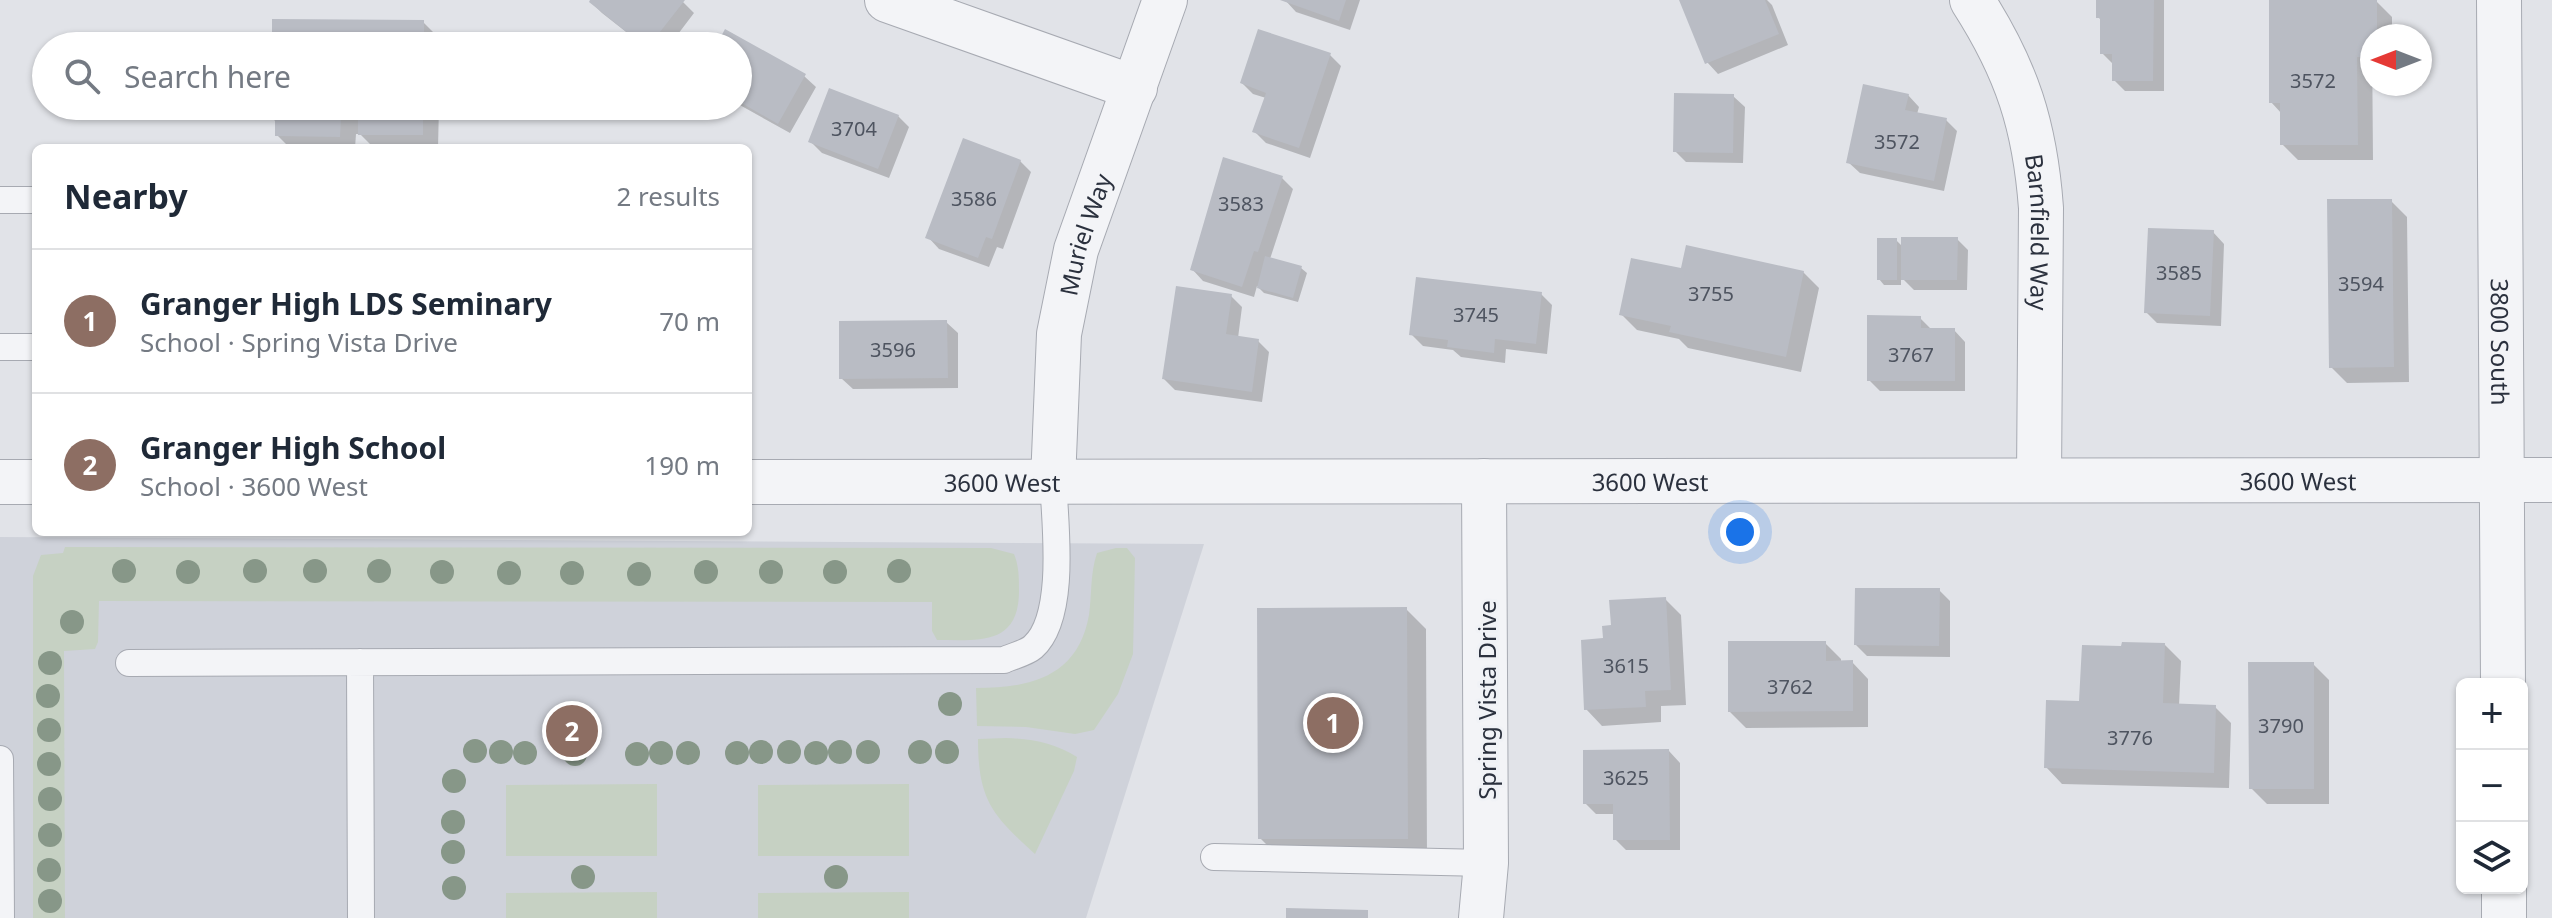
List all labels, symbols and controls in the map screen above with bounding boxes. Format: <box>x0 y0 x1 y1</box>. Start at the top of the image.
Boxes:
north arrow <box>2360 24 2432 96</box>
search box <box>32 32 752 120</box>
icon: search <box>60 54 104 98</box>
text: Search here <box>124 56 291 97</box>
house number: 3572 <box>2290 67 2336 94</box>
house number: 3704 <box>831 115 877 142</box>
house number: 3572 <box>1874 128 1920 155</box>
street label: Barnfield Way <box>2018 152 2058 311</box>
street label: Muriel Way <box>1051 168 1119 298</box>
text: Nearby <box>64 173 188 219</box>
text: 2 results <box>616 178 720 214</box>
house number: 3586 <box>951 185 997 212</box>
house number: 3583 <box>1218 190 1264 217</box>
house number: 3585 <box>2156 259 2202 286</box>
house number: 3594 <box>2338 270 2384 297</box>
street label: 3800 South <box>2484 278 2518 406</box>
house number: 3755 <box>1688 280 1734 307</box>
text: Granger High LDS Seminary <box>140 283 552 324</box>
house number: 3745 <box>1453 301 1499 328</box>
text: 1 <box>83 303 97 339</box>
text: 70 m <box>659 303 720 339</box>
text: School · Spring Vista Drive <box>140 324 458 360</box>
house number: 3596 <box>870 336 916 363</box>
house number: 3767 <box>1888 341 1934 368</box>
text: Granger High School <box>140 427 446 468</box>
text: 2 <box>83 447 97 483</box>
text: 190 m <box>644 447 720 483</box>
street label: 3600 West <box>1592 464 1709 498</box>
street label: 3600 West <box>2240 464 2357 497</box>
street label: 3600 West <box>944 465 1061 498</box>
text: School · 3600 West <box>140 468 368 504</box>
your location <box>1720 512 1760 552</box>
street label: Spring Vista Drive <box>1470 600 1503 800</box>
house number: 3615 <box>1603 652 1649 679</box>
house number: 3762 <box>1767 673 1813 700</box>
map controls <box>2456 678 2528 894</box>
button: + <box>2456 678 2528 750</box>
pin: 1 <box>1307 693 1359 753</box>
pin: 2 <box>546 701 598 761</box>
house number: 3790 <box>2258 712 2304 739</box>
house number: 3776 <box>2107 724 2153 751</box>
button: − <box>2456 750 2528 822</box>
house number: 3625 <box>1603 764 1649 791</box>
button: layers <box>2456 822 2528 894</box>

